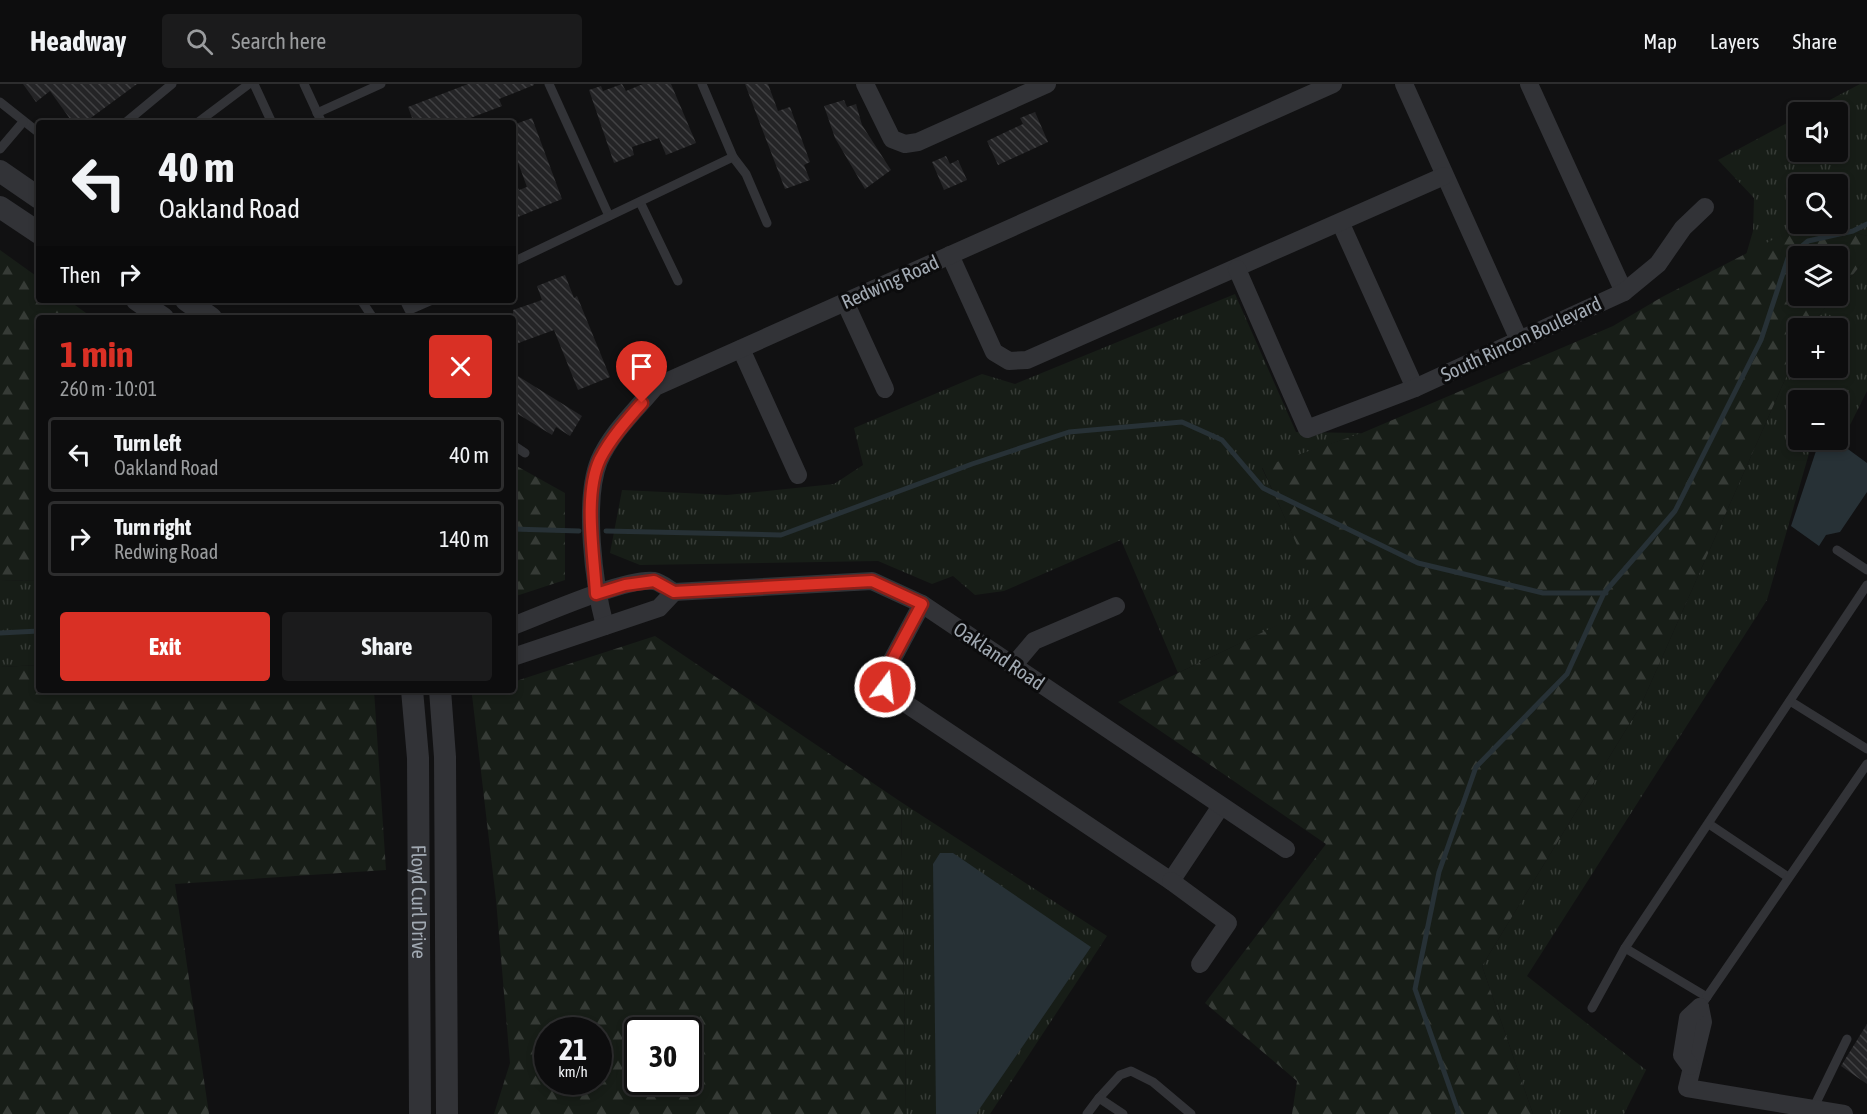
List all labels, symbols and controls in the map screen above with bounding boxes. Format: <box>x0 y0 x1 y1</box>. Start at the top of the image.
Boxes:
search box <box>162 14 582 68</box>
text: Headway <box>30 25 126 57</box>
icon: search <box>183 25 216 58</box>
text: Search here <box>231 28 326 54</box>
text: Map <box>1643 29 1677 53</box>
text: Layers <box>1710 29 1760 53</box>
text: Share <box>1793 29 1837 53</box>
map controls <box>1788 102 1848 450</box>
button: sound <box>1788 102 1848 162</box>
text: 40 m <box>159 143 234 191</box>
icon: left <box>60 144 138 222</box>
button: search <box>1788 174 1848 234</box>
text: Oakland Road <box>159 193 300 224</box>
button: layers <box>1788 246 1848 306</box>
street label: Redwing Road <box>838 250 942 313</box>
icon: right <box>113 258 146 291</box>
text: Then <box>60 262 101 288</box>
street label: South Rincon Boulevard <box>1437 291 1605 386</box>
button: + <box>1788 318 1848 378</box>
text: 1 min <box>60 333 134 375</box>
button: close <box>429 335 492 398</box>
pin <box>616 341 667 403</box>
icon: arrive <box>625 350 658 383</box>
text: 260 m · 10:01 <box>60 377 157 400</box>
button: − <box>1788 390 1848 450</box>
text: Turn left <box>114 430 181 456</box>
icon: left <box>63 438 96 471</box>
text: 40 m <box>449 442 489 468</box>
text: Oakland Road <box>114 456 218 479</box>
text: Turn right <box>114 514 191 540</box>
icon: right <box>63 522 96 555</box>
text: 140 m <box>439 526 489 552</box>
text: Redwing Road <box>114 540 218 563</box>
button: Exit <box>60 612 270 681</box>
button: Share <box>282 612 492 681</box>
street label: Oakland Road <box>950 617 1049 694</box>
position arrow <box>853 655 917 719</box>
street label: Floyd Curl Drive <box>407 845 431 959</box>
speed limit sign: 30 <box>624 1017 702 1095</box>
text: 21 <box>559 1032 587 1066</box>
text: km/h <box>558 1063 588 1080</box>

